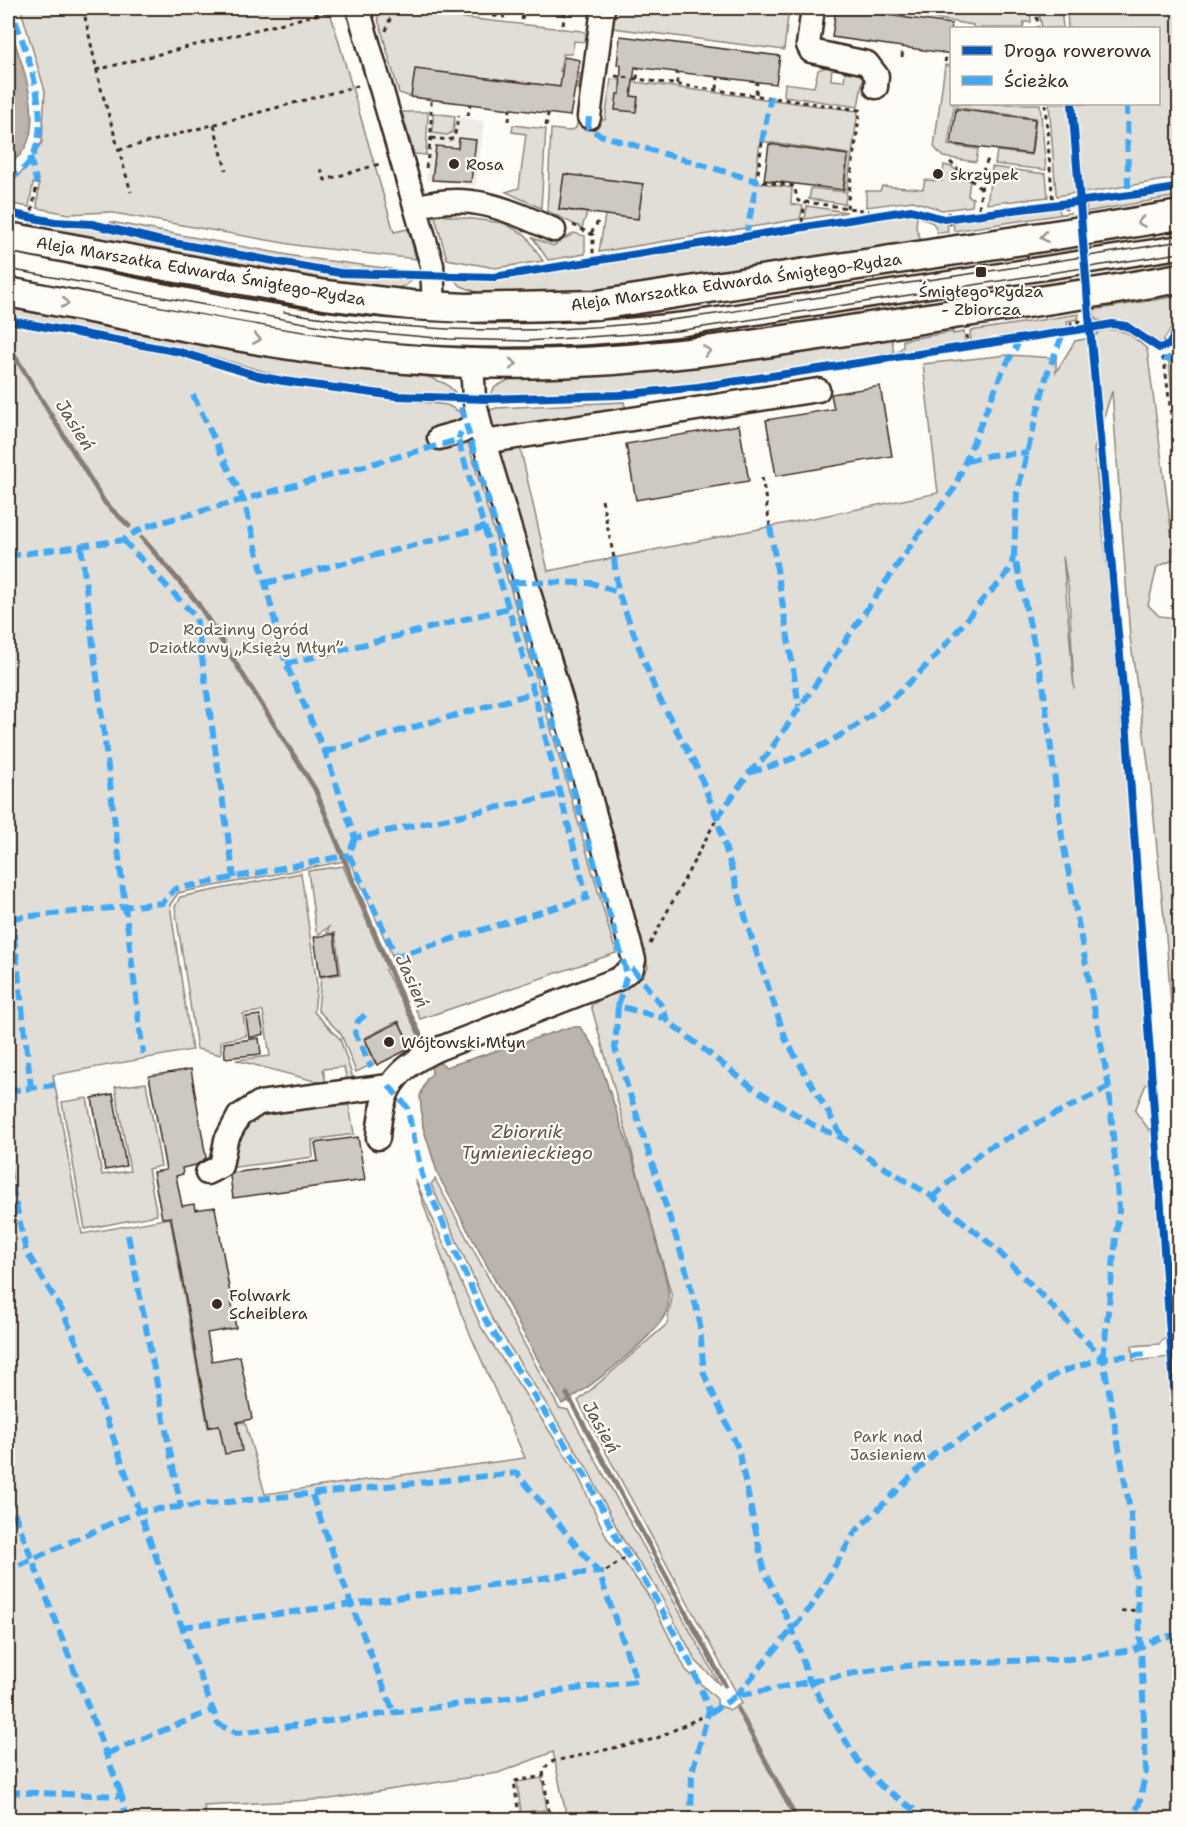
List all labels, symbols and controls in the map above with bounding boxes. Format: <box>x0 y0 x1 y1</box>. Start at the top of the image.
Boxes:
legend <box>950 27 1160 105</box>
text: Droga rowerowa <box>1004 39 1151 63</box>
text: Ścieżka <box>1004 69 1068 93</box>
place label: Rosa <box>466 154 504 175</box>
marker: Rosa <box>447 157 461 171</box>
place label: skrzypek <box>950 164 1019 185</box>
marker: skrzypek <box>931 167 945 181</box>
one-way arrow <box>1136 215 1145 227</box>
one-way arrow <box>1039 230 1048 242</box>
street label: Aleja Marszałka Edwarda Śmigłego-Rydza <box>35 232 367 310</box>
street label: Aleja Marszałka Edwarda Śmigłego-Rydza <box>569 248 903 316</box>
marker: Śmigłego Rydza - Zbiorcza <box>974 265 988 279</box>
place label: Śmigłego Rydza - Zbiorcza <box>919 281 1043 320</box>
one-way arrow <box>60 296 70 309</box>
one-way arrow <box>251 332 261 345</box>
one-way arrow <box>703 346 712 358</box>
one-way arrow <box>509 358 518 370</box>
water label: Jasień <box>50 395 100 455</box>
park label: Rodzinny Ogród Działkowy „Księży Młyn” <box>149 619 343 658</box>
water label: Jasień <box>390 950 434 1012</box>
place label: Wójtowski Młyn <box>401 1032 526 1053</box>
marker: Wójtowski Młyn <box>382 1035 396 1049</box>
water label: Zbiornik Tymienieckiego <box>461 1120 593 1165</box>
place label: Folwark Scheiblera <box>229 1285 308 1324</box>
marker: Folwark Scheiblera <box>210 1297 224 1311</box>
water label: Jasień <box>577 1396 625 1458</box>
park label: Park nad Jasieniem <box>850 1426 927 1465</box>

